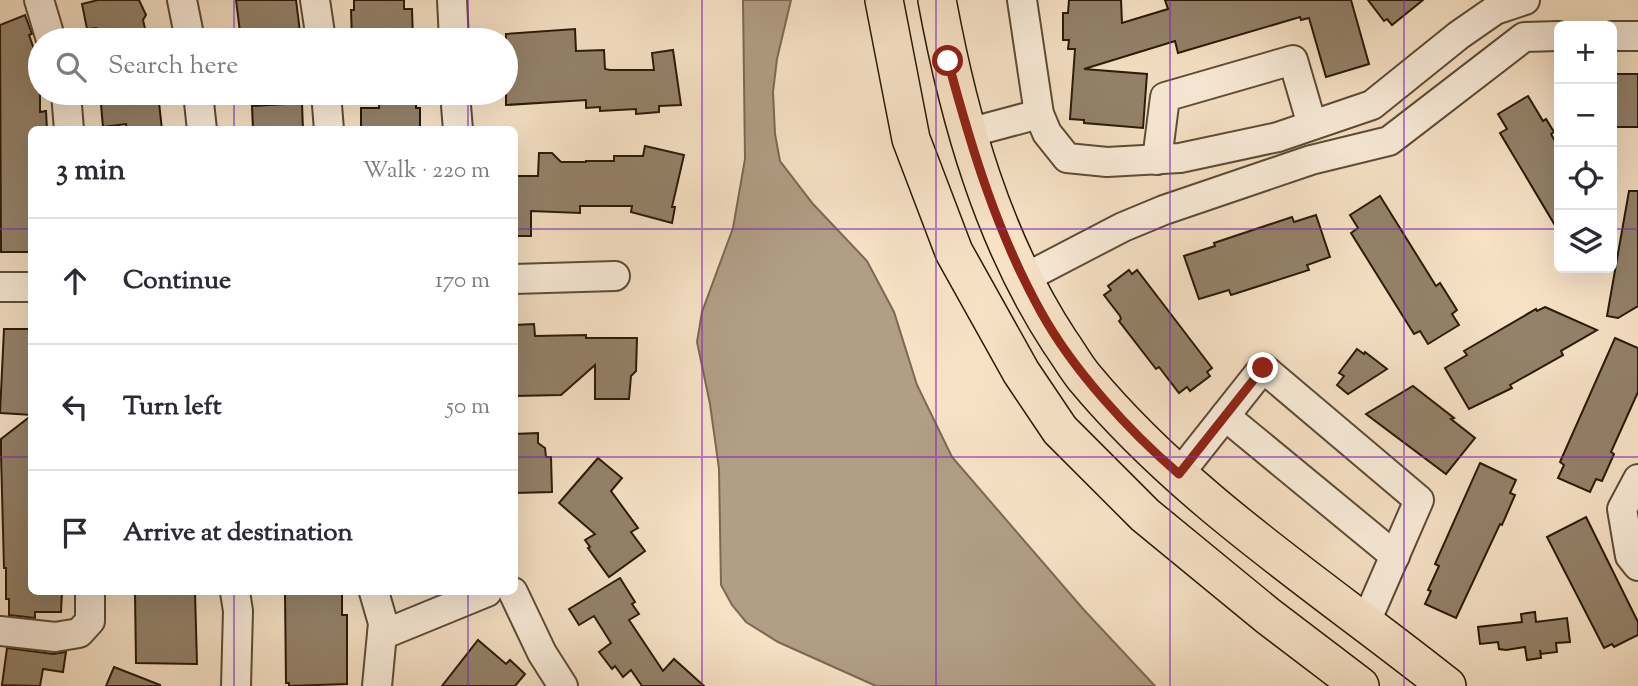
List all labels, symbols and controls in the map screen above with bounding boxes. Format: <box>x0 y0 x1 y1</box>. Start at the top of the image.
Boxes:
map controls <box>1554 21 1617 273</box>
button: + <box>1554 21 1617 84</box>
search box <box>28 28 518 105</box>
route start <box>932 45 963 76</box>
icon: search <box>52 48 90 86</box>
text: Search here <box>108 48 238 85</box>
button: − <box>1554 84 1617 147</box>
button: locate <box>1554 147 1617 210</box>
text: 3 min <box>56 150 126 193</box>
text: Walk · 220 m <box>363 155 490 188</box>
button: layers <box>1554 210 1617 273</box>
icon: ahead <box>56 262 94 300</box>
text: Continue <box>123 263 231 300</box>
text: 170 m <box>435 265 490 298</box>
route end <box>1247 352 1278 383</box>
icon: left <box>56 388 94 426</box>
text: Turn left <box>123 389 222 426</box>
text: 50 m <box>446 391 490 424</box>
icon: arrive <box>56 514 94 552</box>
text: Arrive at destination <box>123 515 353 552</box>

